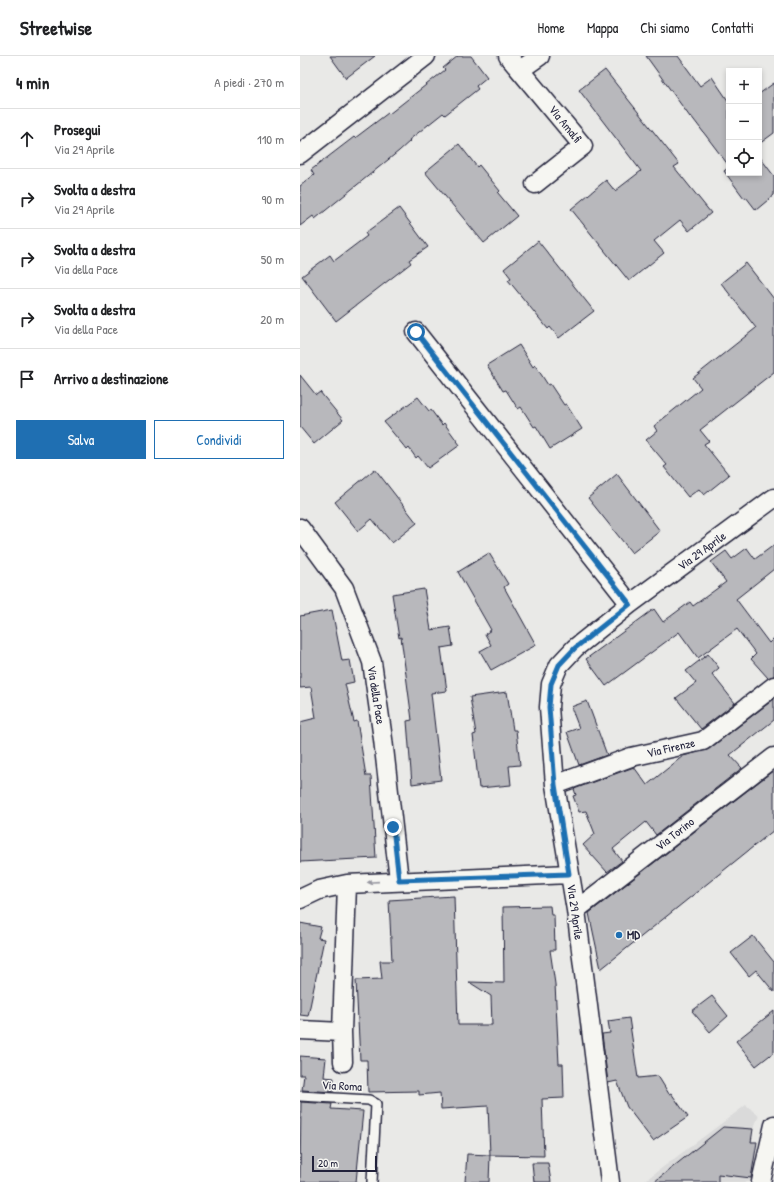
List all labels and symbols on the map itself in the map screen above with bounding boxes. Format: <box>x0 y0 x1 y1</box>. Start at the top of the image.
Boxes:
street label: Via Amalfi <box>545 101 586 146</box>
route start <box>407 323 425 341</box>
street label: Via 29 Aprile <box>674 527 730 574</box>
street label: Via della Pace <box>363 665 390 726</box>
street label: Via Firenze <box>645 734 697 761</box>
street label: Via Torino <box>652 813 698 854</box>
route end <box>384 818 402 836</box>
one-way arrow <box>367 879 379 886</box>
street label: Via 29 Aprile <box>563 883 588 941</box>
place label: MD <box>627 926 640 943</box>
marker: MD <box>614 930 624 940</box>
street label: Via Roma <box>322 1076 363 1095</box>
scale bar <box>312 1154 377 1173</box>

